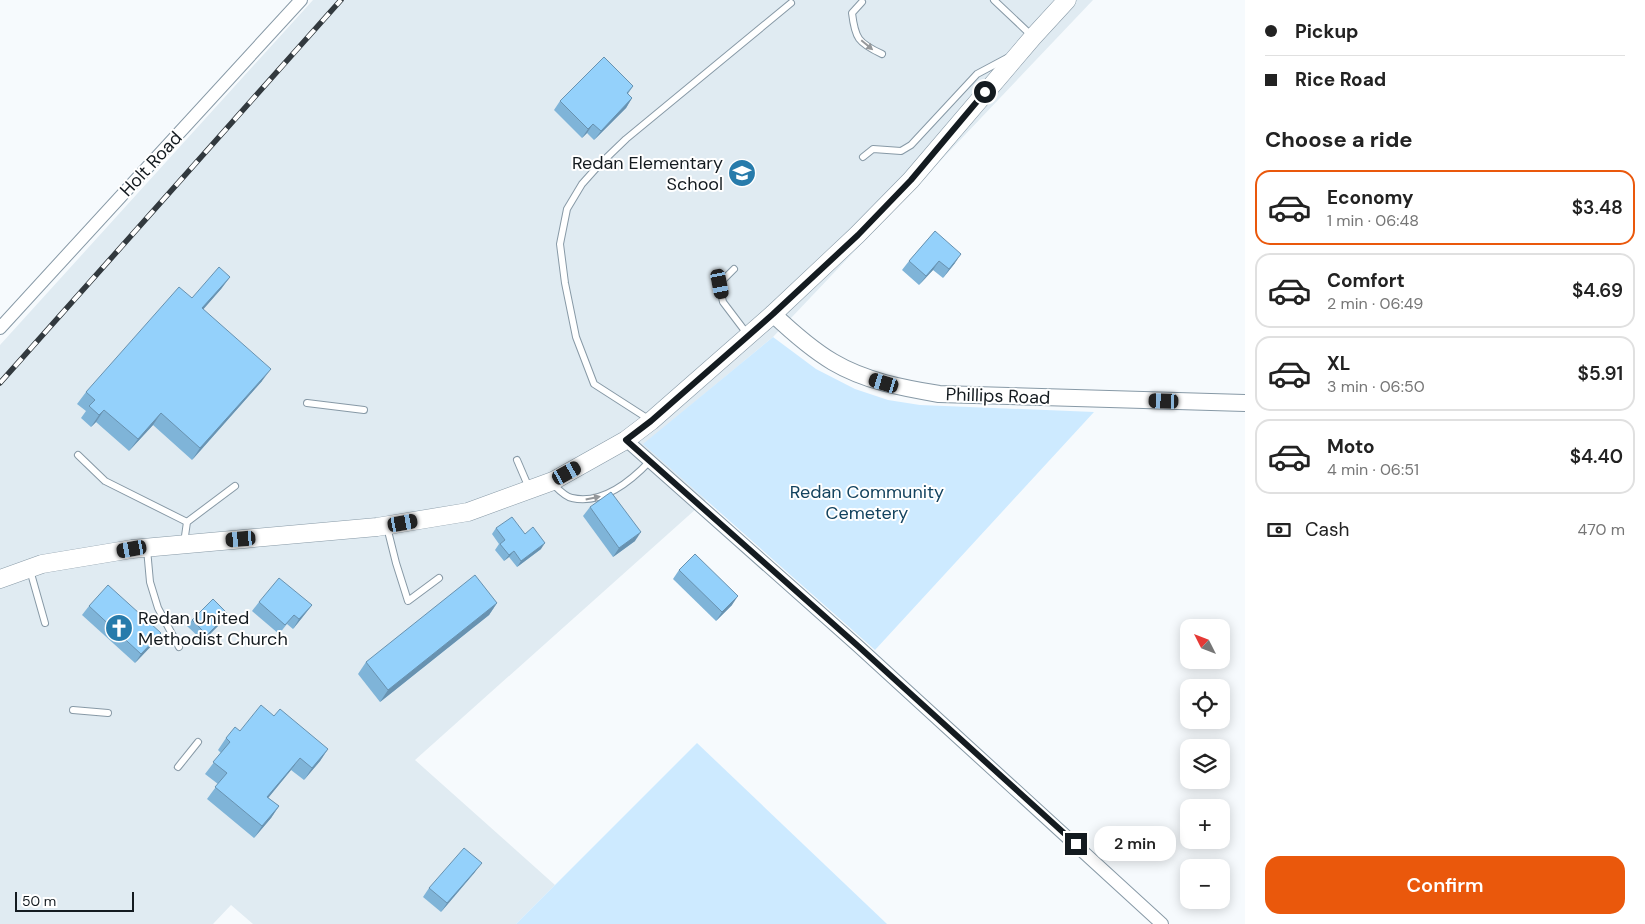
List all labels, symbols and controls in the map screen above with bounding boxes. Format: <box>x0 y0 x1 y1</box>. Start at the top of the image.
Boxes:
text: Pickup <box>1295 19 1359 44</box>
one-way arrow <box>861 40 874 51</box>
text: Rice Road <box>1295 67 1386 92</box>
route start <box>974 81 996 103</box>
text: Choose a ride <box>1265 125 1413 154</box>
street label: Holt Road <box>115 126 187 202</box>
place label: Redan Elementary School <box>572 151 723 196</box>
school or university icon: Redan Elementary School <box>727 158 757 188</box>
icon: car <box>1267 185 1312 230</box>
text: Economy <box>1327 185 1414 210</box>
text: $3.48 <box>1572 195 1623 220</box>
text: 1 min · 06:48 <box>1327 210 1419 231</box>
car <box>709 268 730 300</box>
icon: car <box>1267 268 1312 313</box>
text: Comfort <box>1327 268 1405 293</box>
text: $4.69 <box>1572 278 1623 303</box>
text: 2 min · 06:49 <box>1327 293 1423 314</box>
icon: car <box>1267 351 1312 396</box>
text: XL <box>1327 351 1350 376</box>
text: $5.91 <box>1578 361 1623 386</box>
car <box>867 371 900 395</box>
text: 3 min · 06:50 <box>1327 376 1425 397</box>
street label: Phillips Road <box>945 382 1051 410</box>
car <box>1148 393 1179 409</box>
icon: car <box>1267 434 1312 479</box>
text: Moto <box>1327 434 1375 459</box>
text: $4.40 <box>1570 444 1623 469</box>
car <box>550 459 583 487</box>
text: 4 min · 06:51 <box>1327 459 1419 480</box>
park label: Redan Community Cemetery <box>790 480 944 525</box>
one-way arrow <box>585 493 601 501</box>
car <box>386 513 419 533</box>
icon: cash <box>1265 516 1293 544</box>
text: Cash <box>1305 517 1349 542</box>
text: 470 m <box>1578 519 1625 540</box>
car <box>225 530 256 548</box>
car <box>115 539 148 559</box>
place label: Redan United Methodist Church <box>138 606 288 651</box>
church icon: Redan United Methodist Church <box>104 613 134 643</box>
north arrow <box>1180 619 1230 669</box>
map controls <box>1180 619 1230 909</box>
button: locate <box>1180 679 1230 729</box>
button: layers <box>1180 739 1230 789</box>
button: + <box>1180 799 1230 849</box>
callout: 2 min <box>1094 826 1176 862</box>
route end <box>1065 833 1087 855</box>
text: 2 min <box>1114 833 1156 854</box>
button: Confirm <box>1265 856 1625 914</box>
button: − <box>1180 859 1230 909</box>
scale bar <box>15 889 134 912</box>
text: 50 m <box>22 892 56 910</box>

